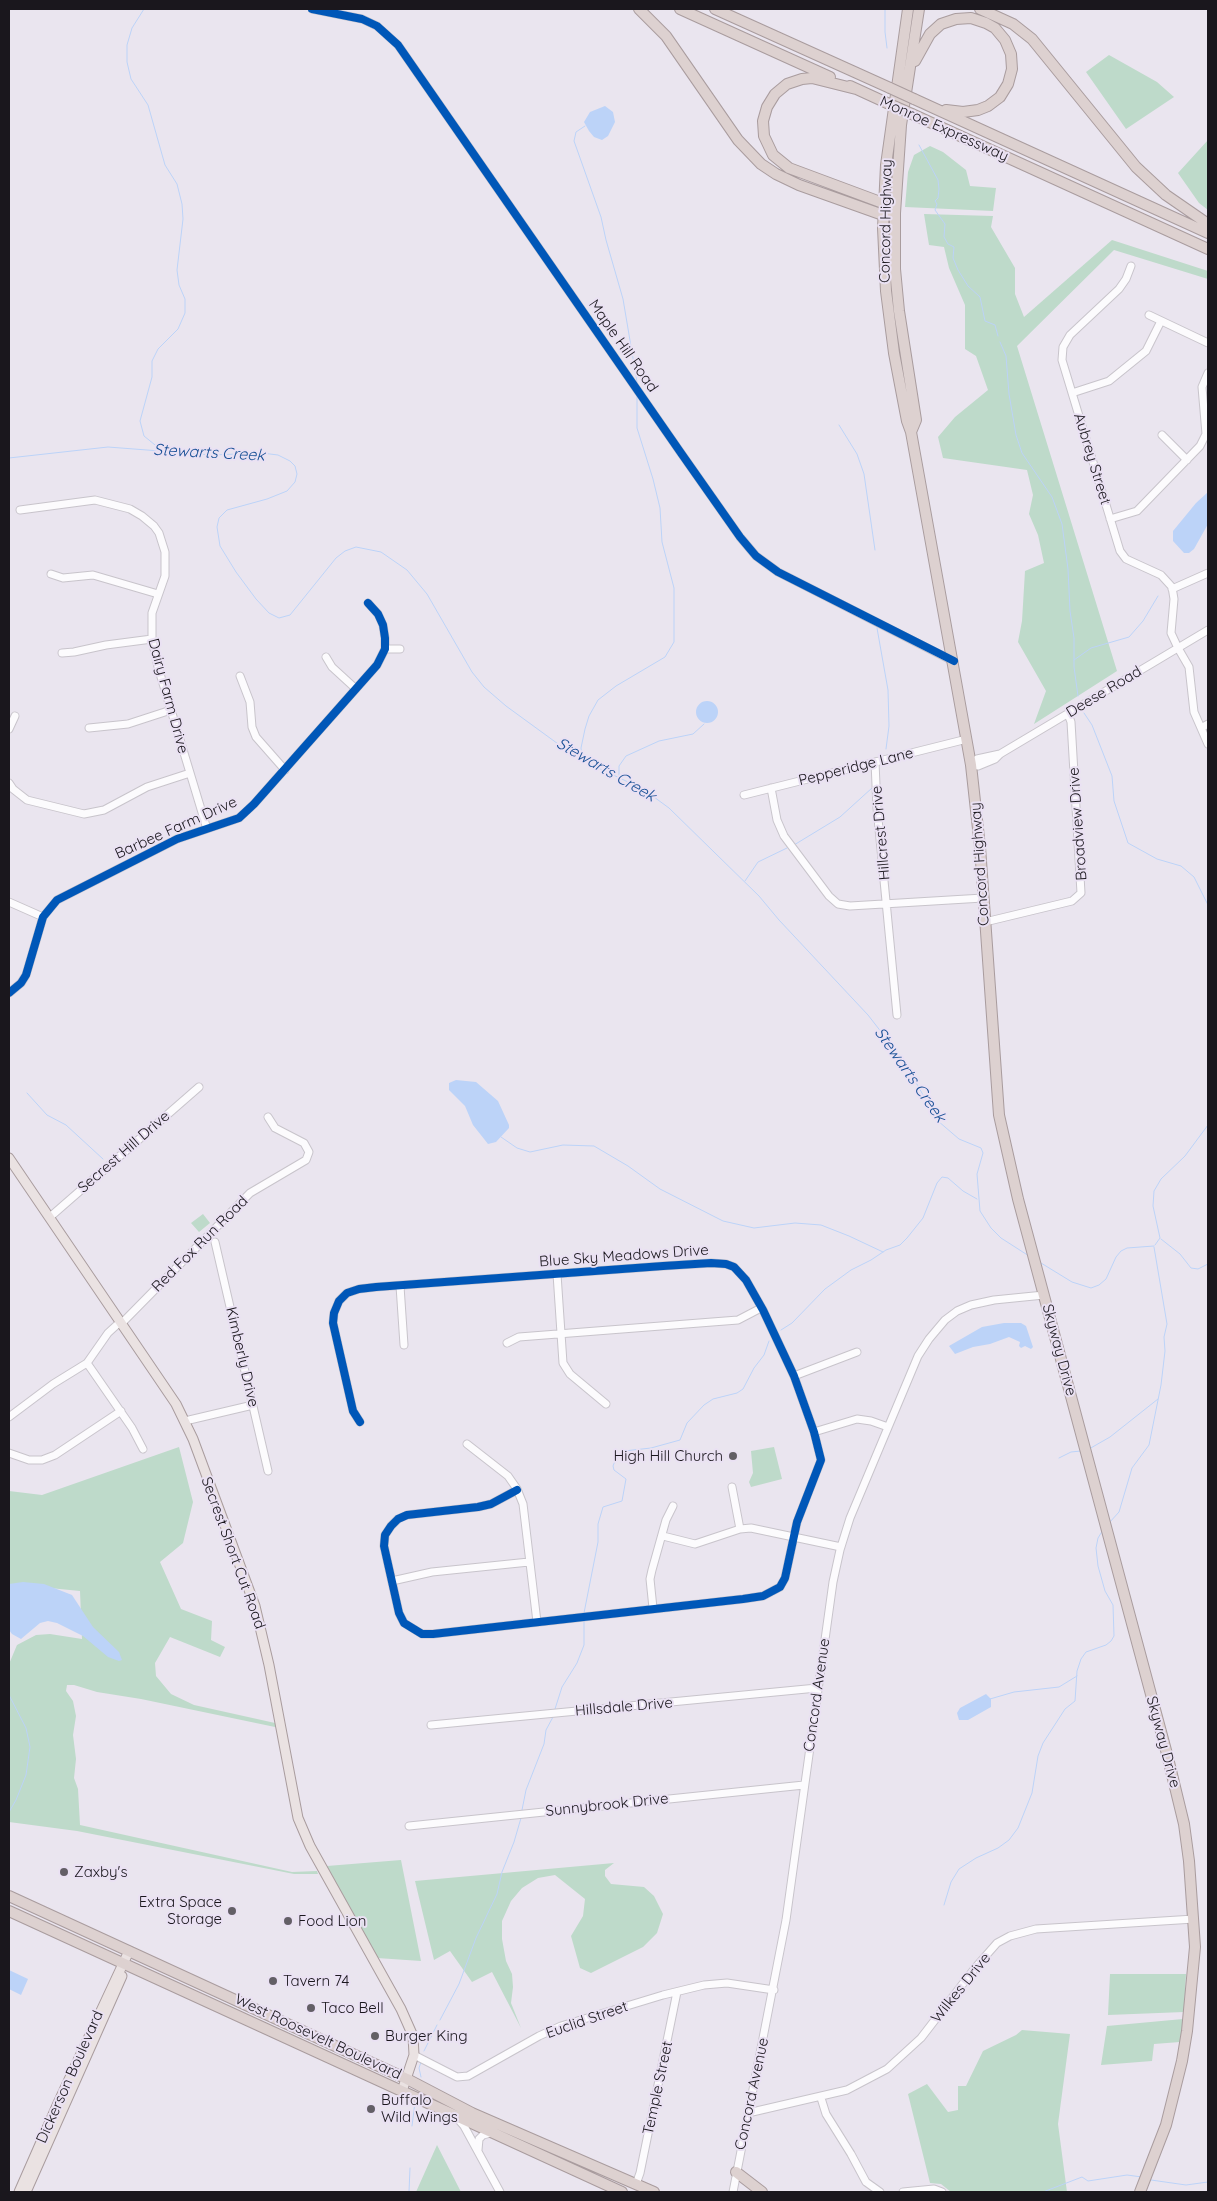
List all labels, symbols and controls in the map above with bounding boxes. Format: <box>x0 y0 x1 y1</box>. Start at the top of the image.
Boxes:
street label: Monroe Expressway <box>877 93 1011 165</box>
street label: Concord Highway <box>876 159 896 283</box>
street label: Maple Hill Road <box>584 296 662 396</box>
street label: Aubrey Street <box>1070 411 1114 507</box>
water label: Stewarts Creek <box>153 440 265 466</box>
street label: Dairy Farm Drive <box>144 636 192 756</box>
street label: Deese Road <box>1063 662 1145 722</box>
water label: Stewarts Creek <box>553 734 659 806</box>
street label: Pepperidge Lane <box>797 744 915 790</box>
street label: Broadview Drive <box>1065 767 1091 881</box>
street label: Hillcrest Drive <box>868 785 894 881</box>
street label: Barbee Farm Drive <box>112 793 240 863</box>
street label: Concord Highway <box>967 802 993 926</box>
water label: Stewarts Creek <box>870 1024 950 1126</box>
street label: Secrest Hill Drive <box>74 1107 174 1197</box>
street label: Red Fox Run Road <box>148 1192 252 1296</box>
street label: Blue Sky Meadows Drive <box>539 1241 709 1271</box>
street label: Skyway Drive <box>1038 1302 1080 1398</box>
street label: Kimberly Drive <box>222 1305 262 1409</box>
place label: High Hill Church <box>613 1447 723 1465</box>
marker: High Hill Church <box>727 1450 739 1462</box>
street label: Secrest Short Cut Road <box>197 1475 269 1631</box>
street label: Concord Avenue <box>800 1637 834 1753</box>
street label: Hillsdale Drive <box>574 1694 674 1720</box>
street label: Skyway Drive <box>1142 1694 1184 1790</box>
street label: Sunnybrook Drive <box>545 1790 669 1820</box>
place label: Zaxby's <box>74 1863 128 1881</box>
marker: Zaxby's <box>58 1866 70 1878</box>
place label: Extra Space Storage <box>139 1893 222 1928</box>
marker: Extra Space Storage <box>226 1905 238 1917</box>
place label: Food Lion <box>298 1912 366 1930</box>
marker: Food Lion <box>282 1915 294 1927</box>
street label: Wilkes Drive <box>927 1949 995 2027</box>
place label: Tavern 74 <box>283 1972 349 1990</box>
marker: Tavern 74 <box>267 1975 279 1987</box>
street label: West Roosevelt Boulevard <box>232 1990 404 2084</box>
street label: Euclid Street <box>544 1998 630 2042</box>
place label: Taco Bell <box>321 1999 384 2017</box>
marker: Taco Bell <box>305 2002 317 2014</box>
street label: Dickerson Boulevard <box>33 2008 107 2146</box>
place label: Burger King <box>385 2027 468 2045</box>
marker: Burger King <box>369 2030 381 2042</box>
street label: Concord Avenue <box>731 2036 773 2152</box>
street label: Temple Street <box>639 2039 677 2137</box>
place label: Buffalo Wild Wings <box>381 2091 458 2126</box>
marker: Buffalo Wild Wings <box>365 2103 377 2115</box>

